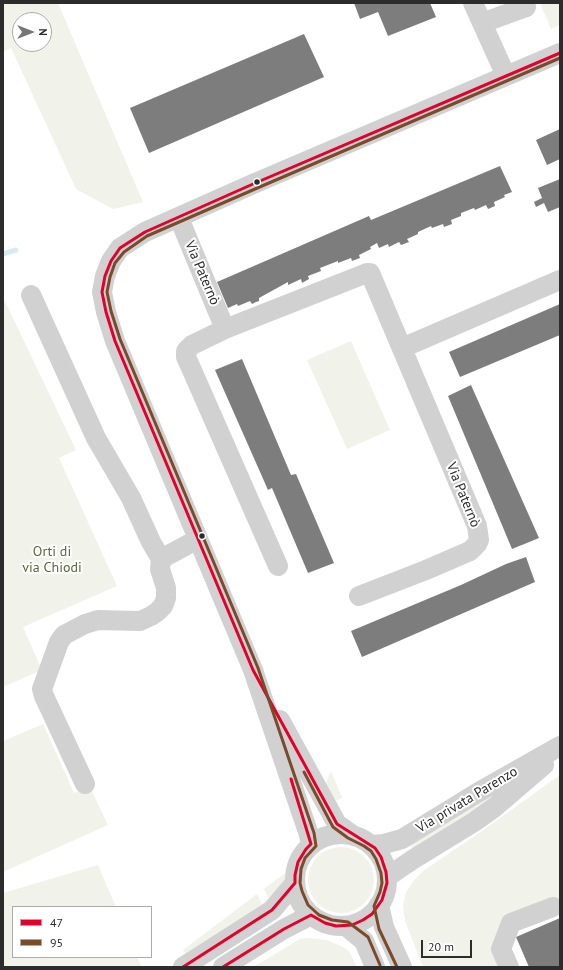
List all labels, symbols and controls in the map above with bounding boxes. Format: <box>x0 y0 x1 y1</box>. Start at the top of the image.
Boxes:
north arrow <box>12 12 52 52</box>
text: N <box>36 28 50 36</box>
unlabelled marker <box>252 177 262 187</box>
street label: Via Paternò <box>181 238 223 308</box>
street label: Via Paternò <box>442 460 484 530</box>
unlabelled marker <box>197 531 207 541</box>
park label: Orti di via Chiodi <box>22 544 82 576</box>
street label: Via privata Parenzo <box>413 763 521 837</box>
legend <box>12 906 152 958</box>
text: 47 <box>50 915 63 930</box>
scale bar <box>423 932 474 958</box>
text: 95 <box>50 935 63 950</box>
text: 20 m <box>428 939 454 954</box>

